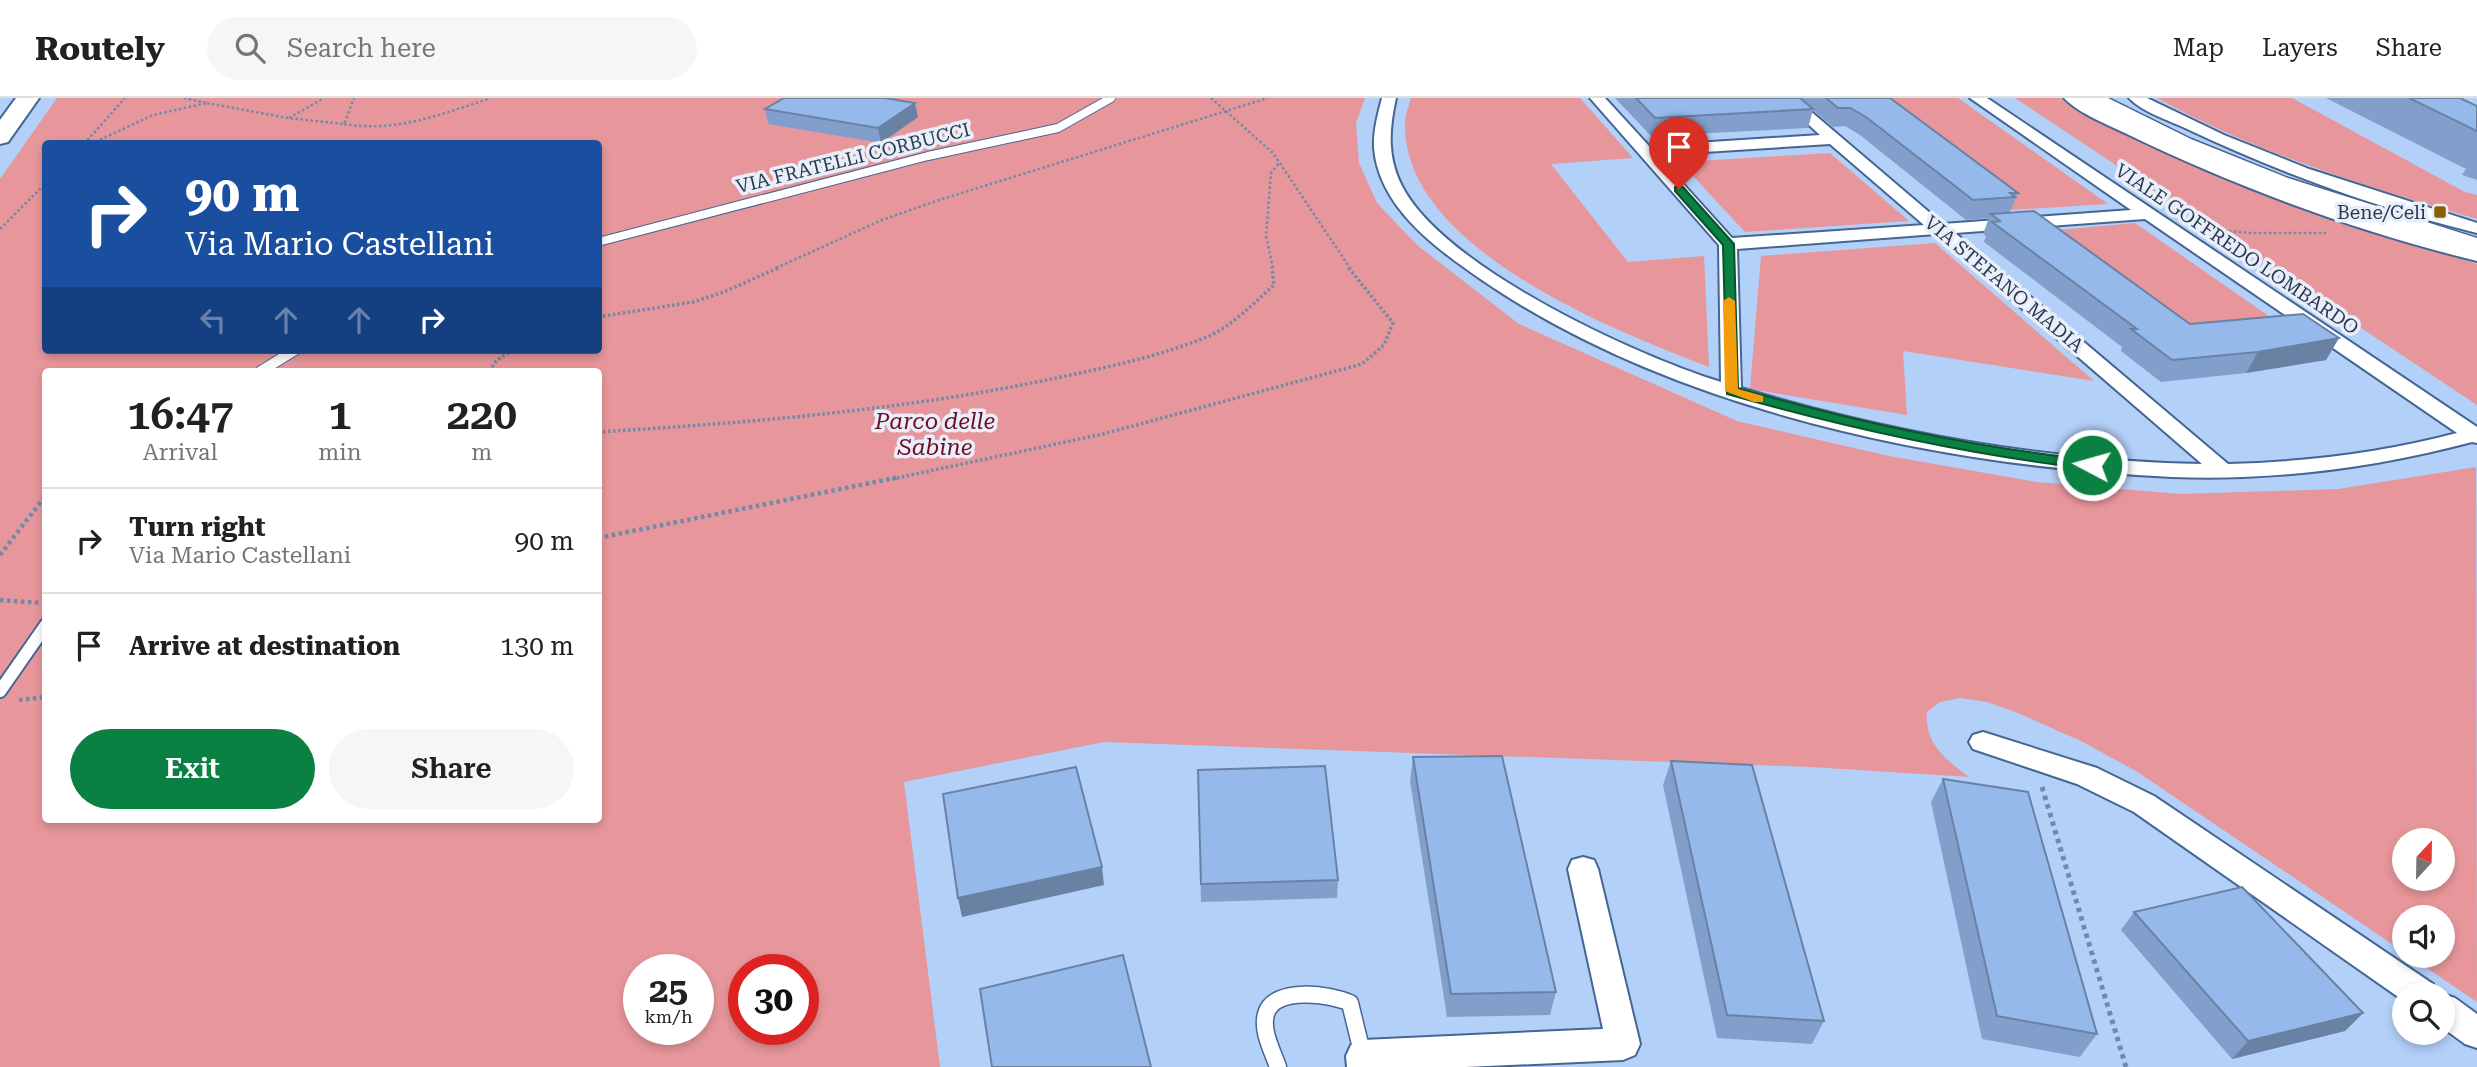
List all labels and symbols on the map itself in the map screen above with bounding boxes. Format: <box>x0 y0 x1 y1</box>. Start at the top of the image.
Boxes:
pin <box>1649 117 1709 189</box>
street label: VIA FRATELLI CORBUCCI <box>734 118 972 198</box>
street label: VIALE GOFFREDO LOMBARDO <box>2111 159 2363 339</box>
place label: Bene/Celi <box>2337 201 2426 224</box>
marker: Bene/Celi <box>2432 204 2448 220</box>
street label: VIA STEFANO MADIA <box>1920 211 2089 358</box>
park label: Parco delle Sabine <box>874 408 995 461</box>
position arrow <box>2055 428 2129 502</box>
north arrow <box>2392 828 2455 891</box>
speed limit sign: 30 <box>728 954 819 1045</box>

